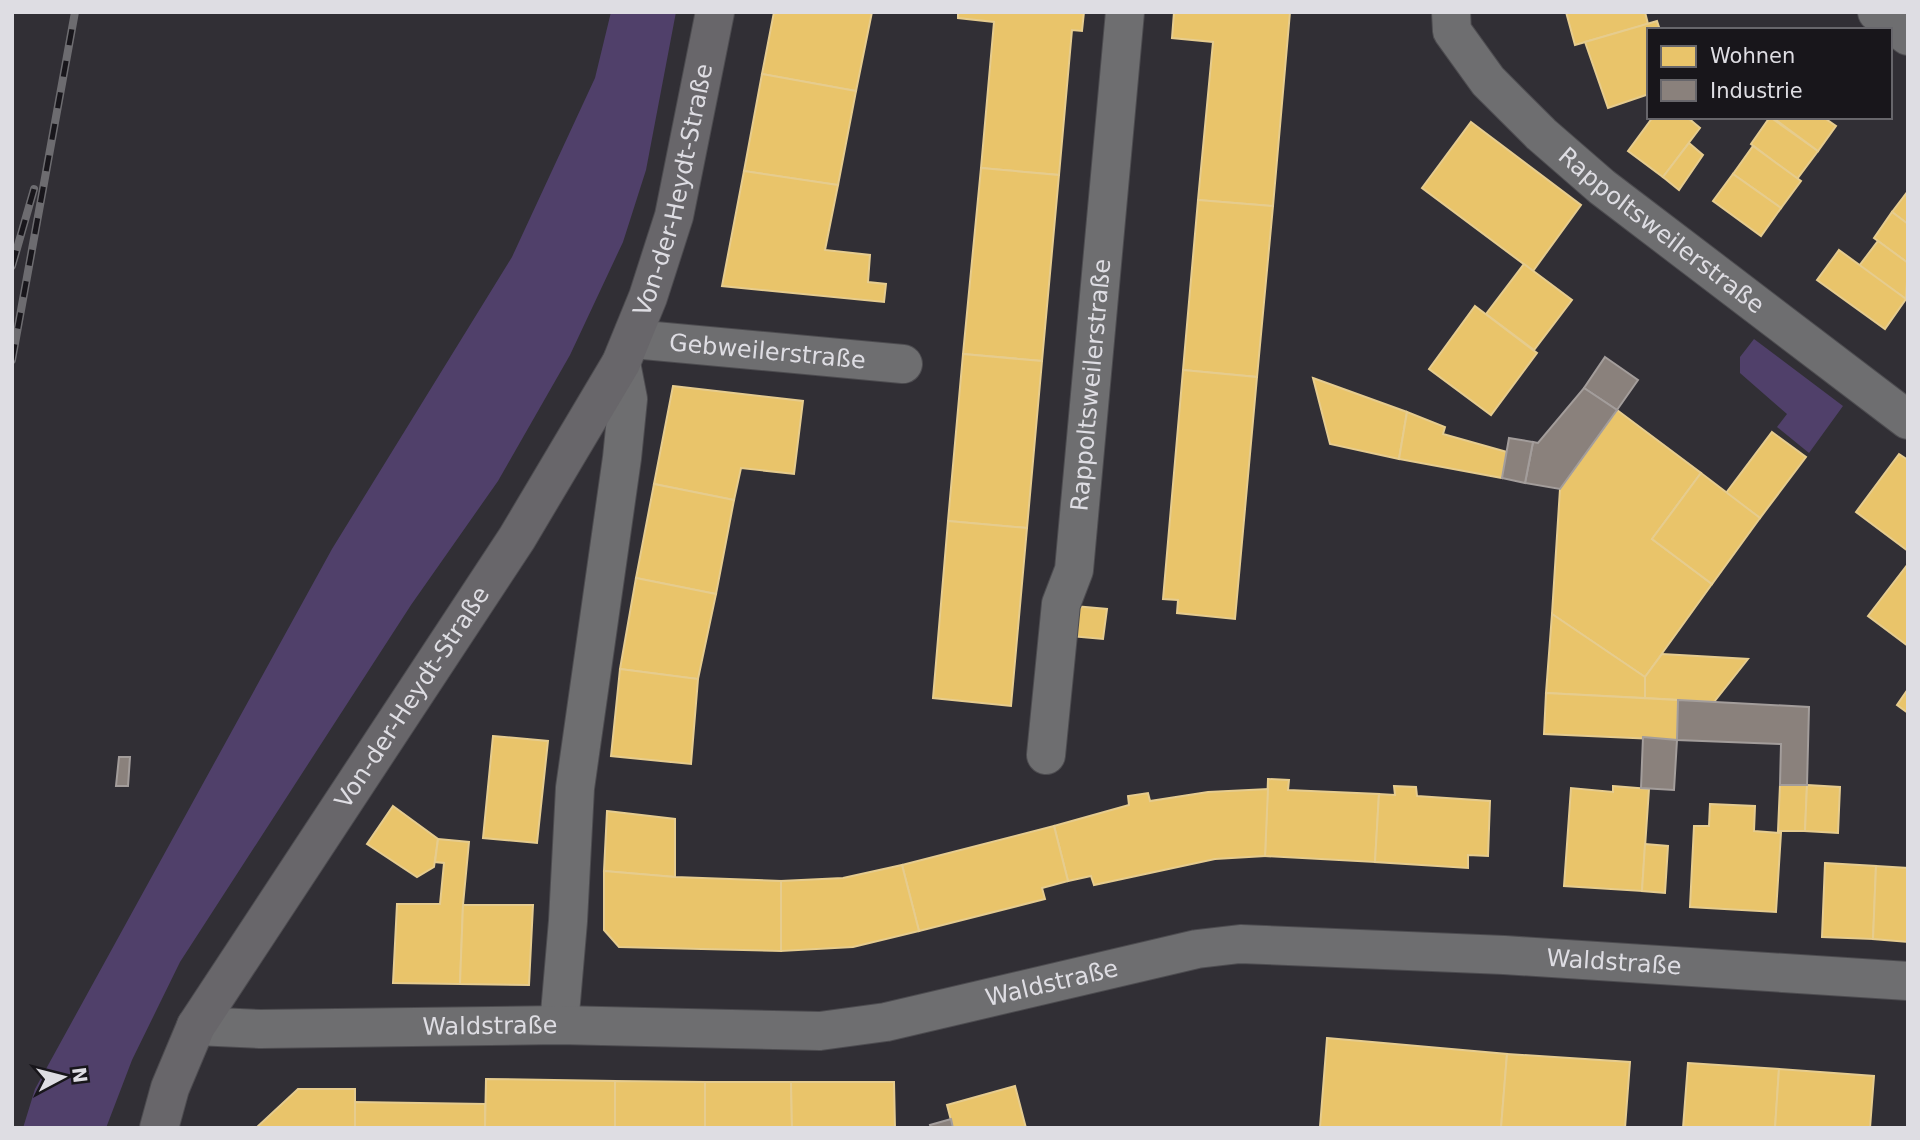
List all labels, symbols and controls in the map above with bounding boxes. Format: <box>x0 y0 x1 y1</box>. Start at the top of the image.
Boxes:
legend <box>1647 28 1892 119</box>
text: Wohnen <box>1710 44 1795 68</box>
street label: Von-der-Heydt-Straße <box>628 61 718 320</box>
text: Industrie <box>1710 79 1803 103</box>
street label: Rappoltsweilerstraße <box>1553 142 1770 319</box>
street label: Rappoltsweilerstraße <box>1065 257 1116 512</box>
street label: Gebweilerstraße <box>668 328 867 374</box>
street label: Von-der-Heydt-Straße <box>329 581 495 814</box>
street label: Waldstraße <box>1546 944 1682 980</box>
street label: Waldstraße <box>983 954 1121 1012</box>
street label: Waldstraße <box>422 1011 558 1041</box>
north arrow <box>28 1042 98 1112</box>
text: N <box>68 1066 92 1084</box>

